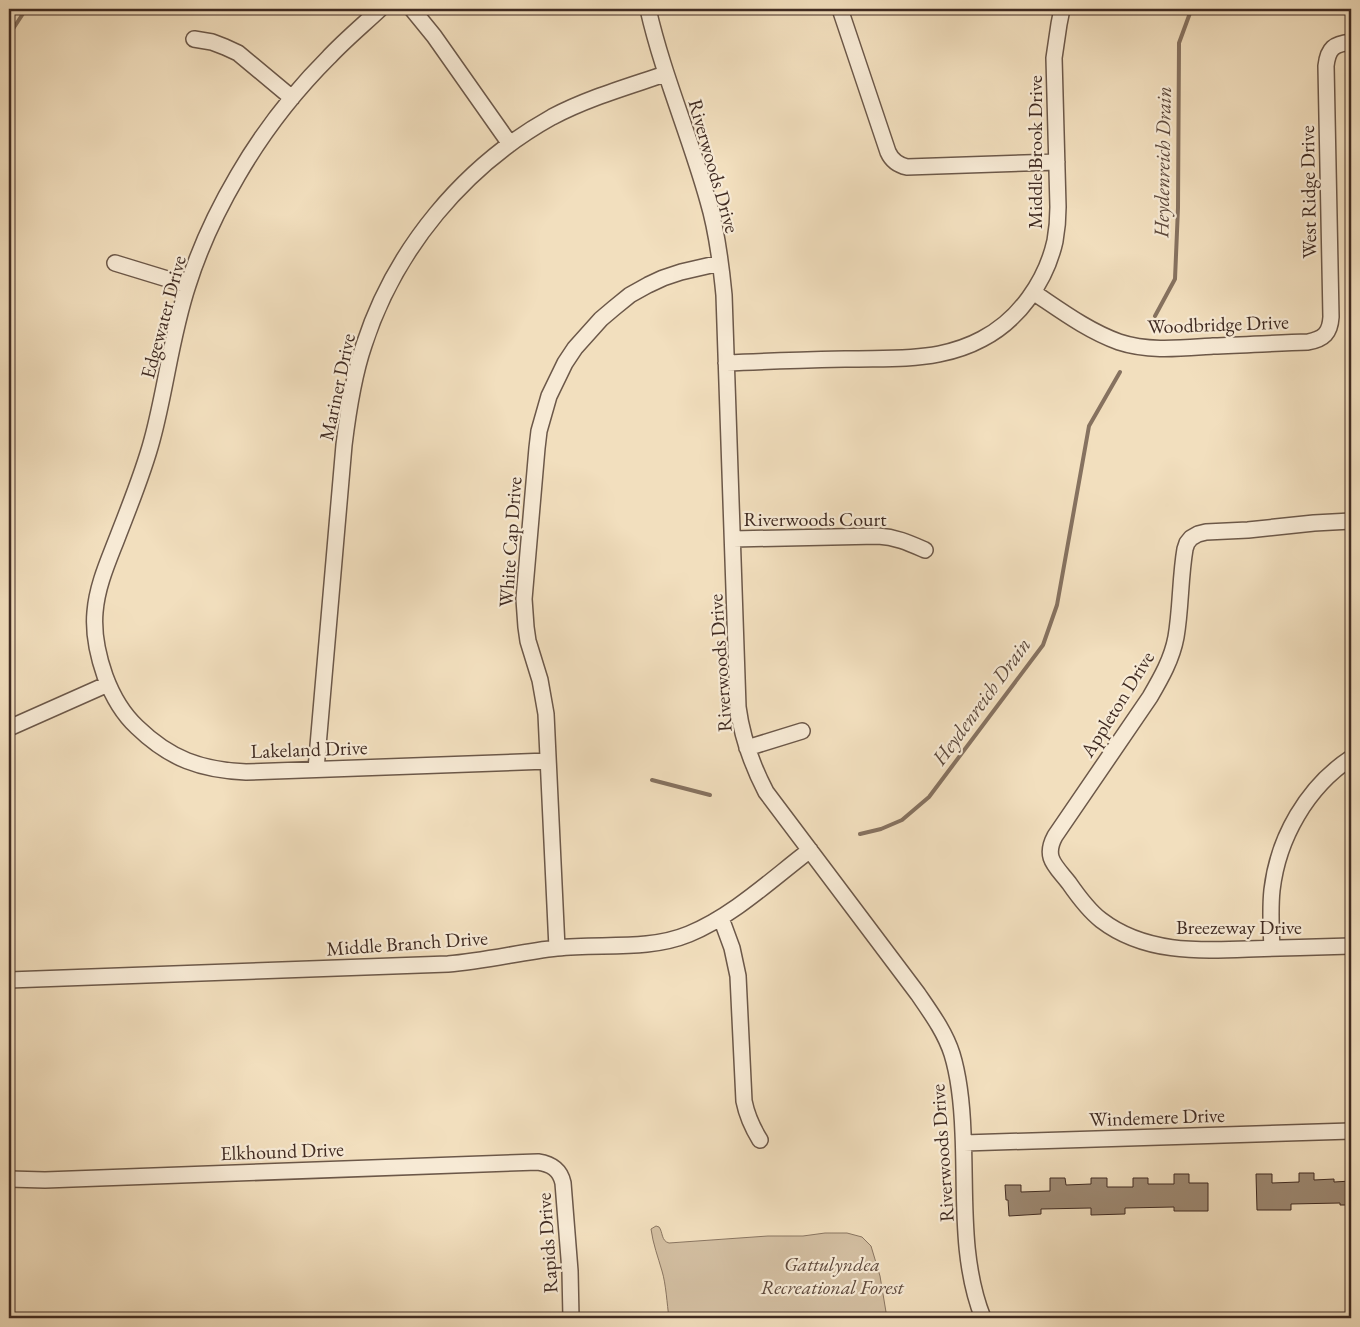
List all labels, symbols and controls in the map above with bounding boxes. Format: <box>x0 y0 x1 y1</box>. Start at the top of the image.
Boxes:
street label: Middle Brook Drive <box>1022 75 1048 229</box>
water label: Heydenreich Drain <box>1147 86 1177 239</box>
street label: Riverwoods Drive <box>682 96 746 236</box>
street label: West Ridge Drive <box>1294 125 1322 259</box>
street label: Edgewater Drive <box>134 252 192 381</box>
street label: Woodbridge Drive <box>1147 309 1289 339</box>
street label: Mariner Drive <box>313 331 361 443</box>
street label: White Cap Drive <box>492 476 528 608</box>
street label: Riverwoods Court <box>743 506 887 532</box>
street label: Riverwoods Drive <box>702 593 738 733</box>
water label: Heydenreich Drain <box>925 632 1036 771</box>
street label: Appleton Drive <box>1074 646 1160 763</box>
street label: Lakeland Drive <box>250 734 368 764</box>
street label: Breezeway Drive <box>1176 914 1302 940</box>
street label: Middle Branch Drive <box>325 924 489 962</box>
street label: Riverwoods Drive <box>924 1083 960 1223</box>
street label: Windemere Drive <box>1089 1102 1226 1132</box>
street label: Elkhound Drive <box>220 1136 344 1166</box>
street label: Rapids Drive <box>531 1192 563 1294</box>
park label: Gattulyndea Recreational Forest <box>760 1251 905 1300</box>

